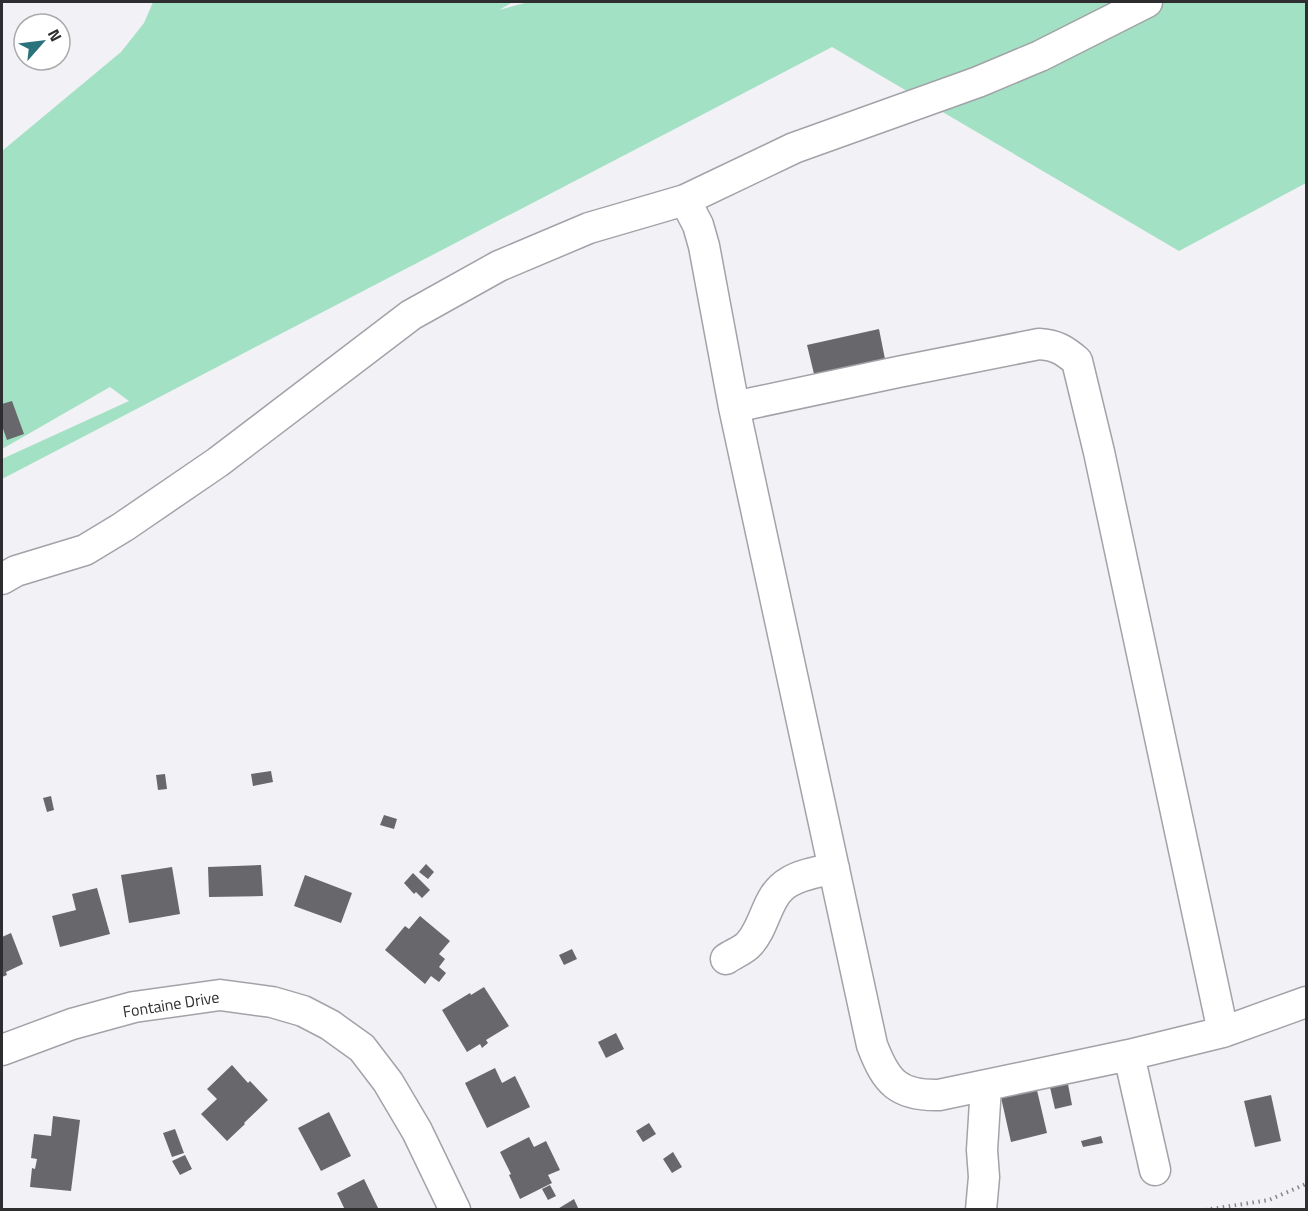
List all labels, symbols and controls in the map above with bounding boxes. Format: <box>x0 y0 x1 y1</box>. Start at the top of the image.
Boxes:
north arrow <box>12 12 72 72</box>
text: N <box>42 24 68 45</box>
street label: Fontaine Drive <box>121 985 221 1023</box>

